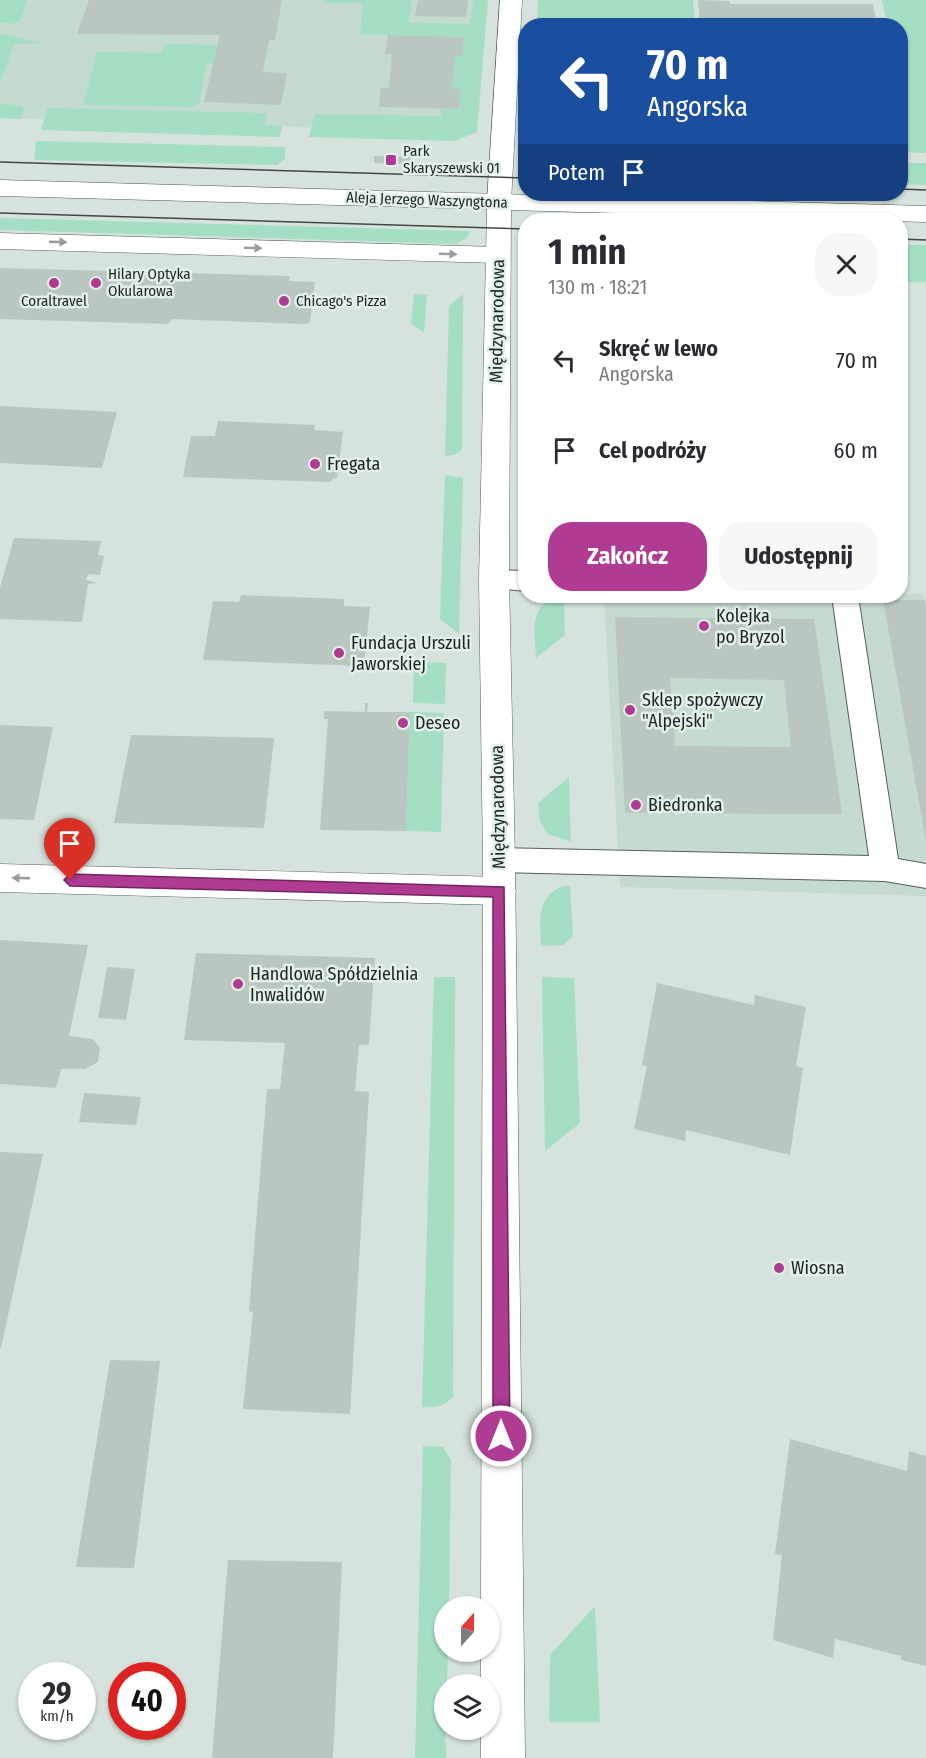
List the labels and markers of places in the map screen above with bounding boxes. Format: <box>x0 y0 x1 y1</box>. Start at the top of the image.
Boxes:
place label: Park Skaryszewski 01 <box>403 142 500 177</box>
marker: Park Skaryszewski 01 <box>384 153 398 167</box>
place label: Hilary Optyka Okularowa <box>108 265 191 300</box>
marker: Coraltravel <box>47 276 61 290</box>
marker: Hilary Optyka Okularowa <box>89 276 103 290</box>
place label: Coraltravel <box>21 292 87 310</box>
place label: Chicago's Pizza <box>296 292 387 310</box>
marker: Chicago's Pizza <box>277 294 291 308</box>
place label: Fregata <box>327 453 381 475</box>
marker: Fregata <box>308 457 322 471</box>
place label: Kolejka po Bryzol <box>716 605 785 648</box>
marker: Kolejka po Bryzol <box>697 619 711 633</box>
place label: Fundacja Urszuli Jaworskiej <box>351 632 471 675</box>
marker: Fundacja Urszuli Jaworskiej <box>332 646 346 660</box>
place label: Sklep spożywczy "Alpejski" <box>642 689 763 732</box>
marker: Sklep spożywczy "Alpejski" <box>623 703 637 717</box>
place label: Deseo <box>415 712 460 734</box>
marker: Deseo <box>396 716 410 730</box>
place label: Biedronka <box>648 794 723 816</box>
marker: Biedronka <box>629 798 643 812</box>
pin <box>44 818 95 880</box>
place label: Handlowa Spółdzielnia Inwalidów <box>250 963 419 1006</box>
marker: Handlowa Spółdzielnia Inwalidów <box>231 977 245 991</box>
place label: Wiosna <box>791 1257 845 1279</box>
marker: Wiosna <box>772 1261 786 1275</box>

